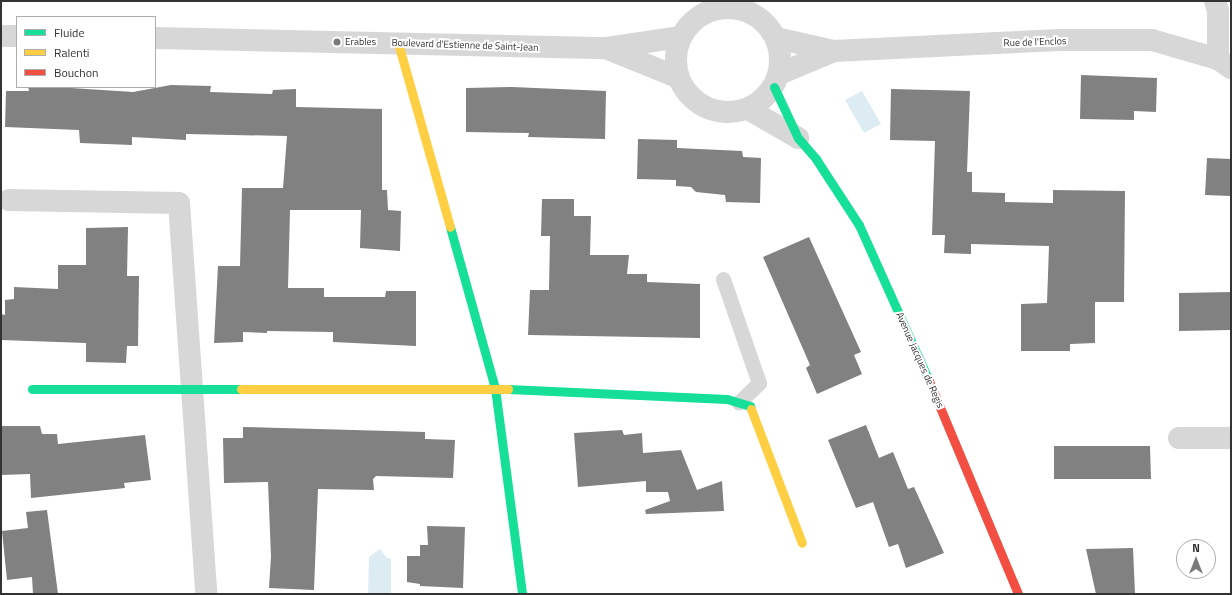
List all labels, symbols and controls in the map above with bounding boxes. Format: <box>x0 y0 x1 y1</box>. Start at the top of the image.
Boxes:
legend <box>16 16 156 88</box>
text: Fluide <box>54 23 85 42</box>
street label: Rue de l'Enclos <box>1003 35 1067 49</box>
place label: Erables <box>345 36 376 48</box>
street label: Boulevard d'Estienne de Saint-Jean <box>391 36 539 54</box>
marker: Erables <box>332 37 342 47</box>
text: Ralenti <box>54 43 89 62</box>
text: Bouchon <box>54 63 99 82</box>
street label: Avenue Jacques de Regis <box>893 310 947 410</box>
north arrow <box>1176 539 1216 579</box>
text: N <box>1192 540 1200 556</box>

